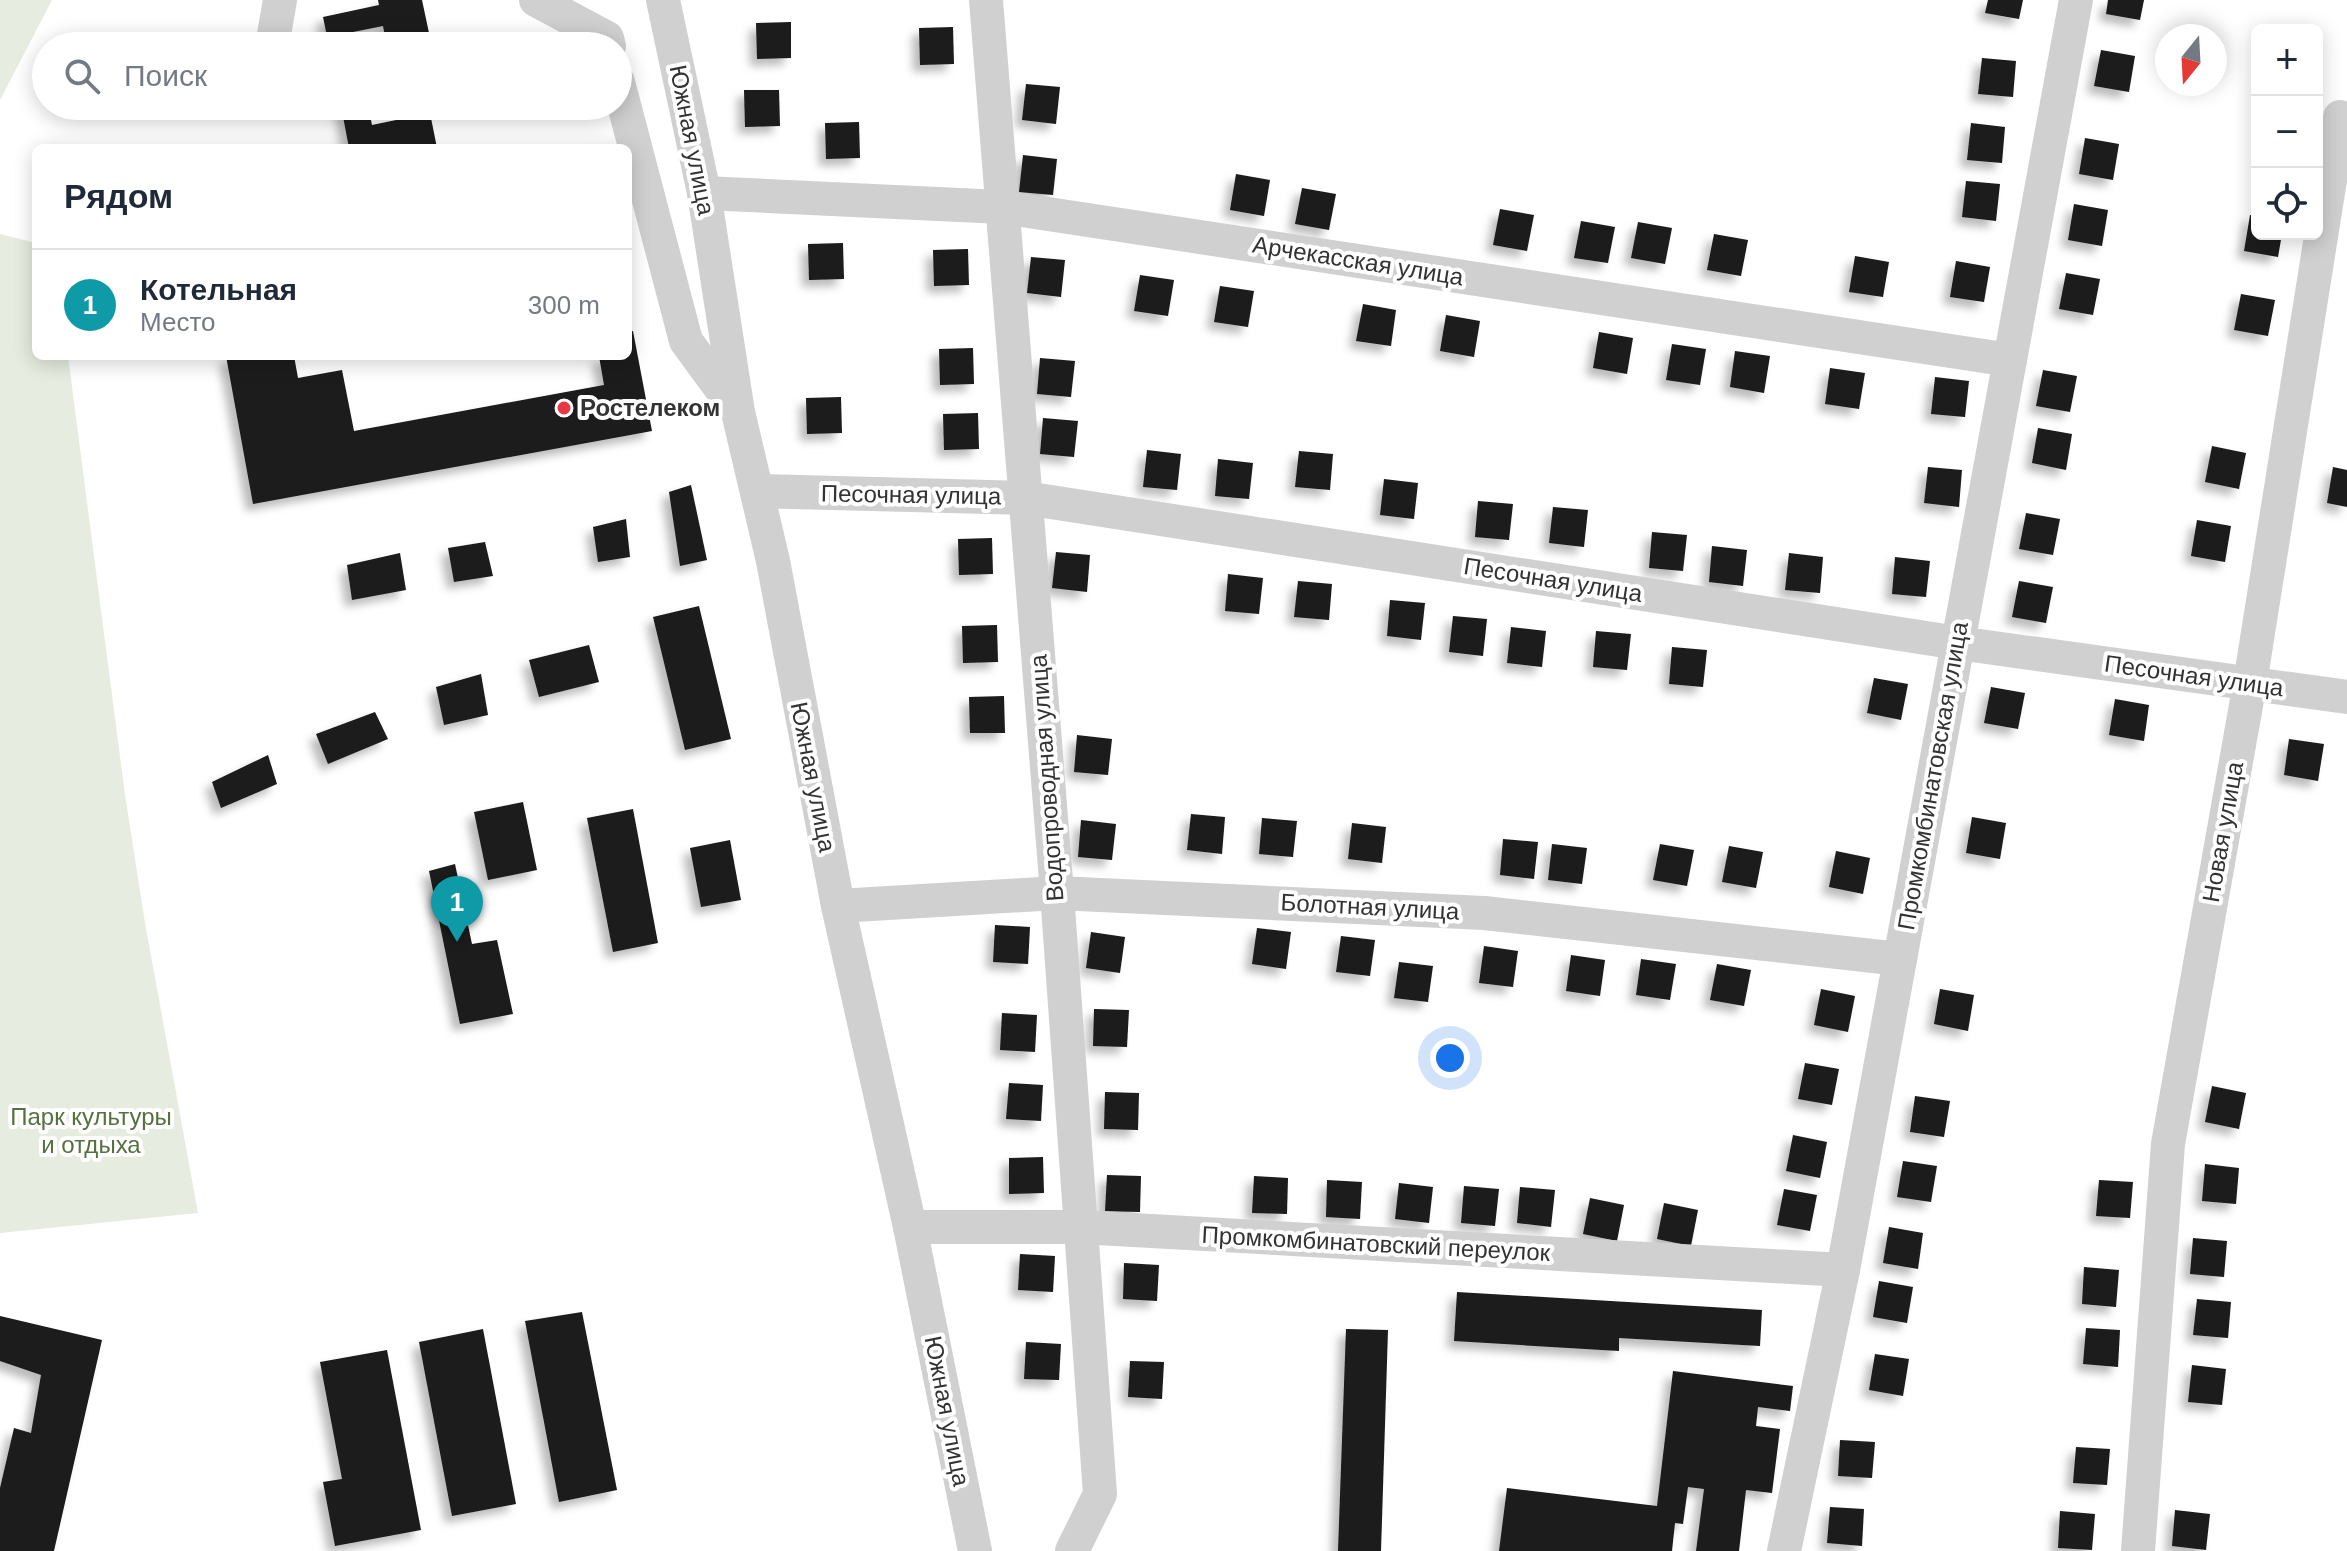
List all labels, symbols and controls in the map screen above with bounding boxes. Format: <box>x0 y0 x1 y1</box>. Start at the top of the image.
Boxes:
north arrow <box>2155 24 2227 96</box>
map controls <box>2251 24 2323 240</box>
button: + <box>2251 24 2323 96</box>
search box <box>32 32 632 120</box>
icon: search <box>60 54 104 98</box>
text: Поиск <box>124 59 207 92</box>
street label: Южная улица <box>665 62 720 218</box>
button: − <box>2251 96 2323 168</box>
button: locate <box>2251 168 2323 240</box>
text: Рядом <box>64 177 173 215</box>
street label: Арчекасская улица <box>1251 231 1466 291</box>
text: Котельная <box>140 273 297 306</box>
text: 1 <box>83 290 97 320</box>
text: 300 m <box>528 290 600 320</box>
text: Место <box>140 307 216 337</box>
place label: Ростелеком <box>580 394 720 421</box>
marker: Ростелеком <box>555 399 573 417</box>
street label: Песочная улица <box>821 479 1002 510</box>
street label: Песочная улица <box>1462 552 1645 607</box>
street label: Промкомбинатовская улица <box>1892 619 1973 932</box>
street label: Песочная улица <box>2103 650 2286 702</box>
street label: Водопроводная улица <box>1024 653 1069 902</box>
street label: Южная улица <box>786 699 841 855</box>
street label: Новая улица <box>2197 759 2248 904</box>
pin: 1 <box>431 876 483 942</box>
street label: Болотная улица <box>1280 888 1461 925</box>
your location <box>1430 1038 1470 1078</box>
park label: Парк культуры и отдыха <box>10 1103 172 1158</box>
street label: Промкомбинатовский переулок <box>1201 1221 1551 1266</box>
street label: Южная улица <box>920 1333 975 1489</box>

